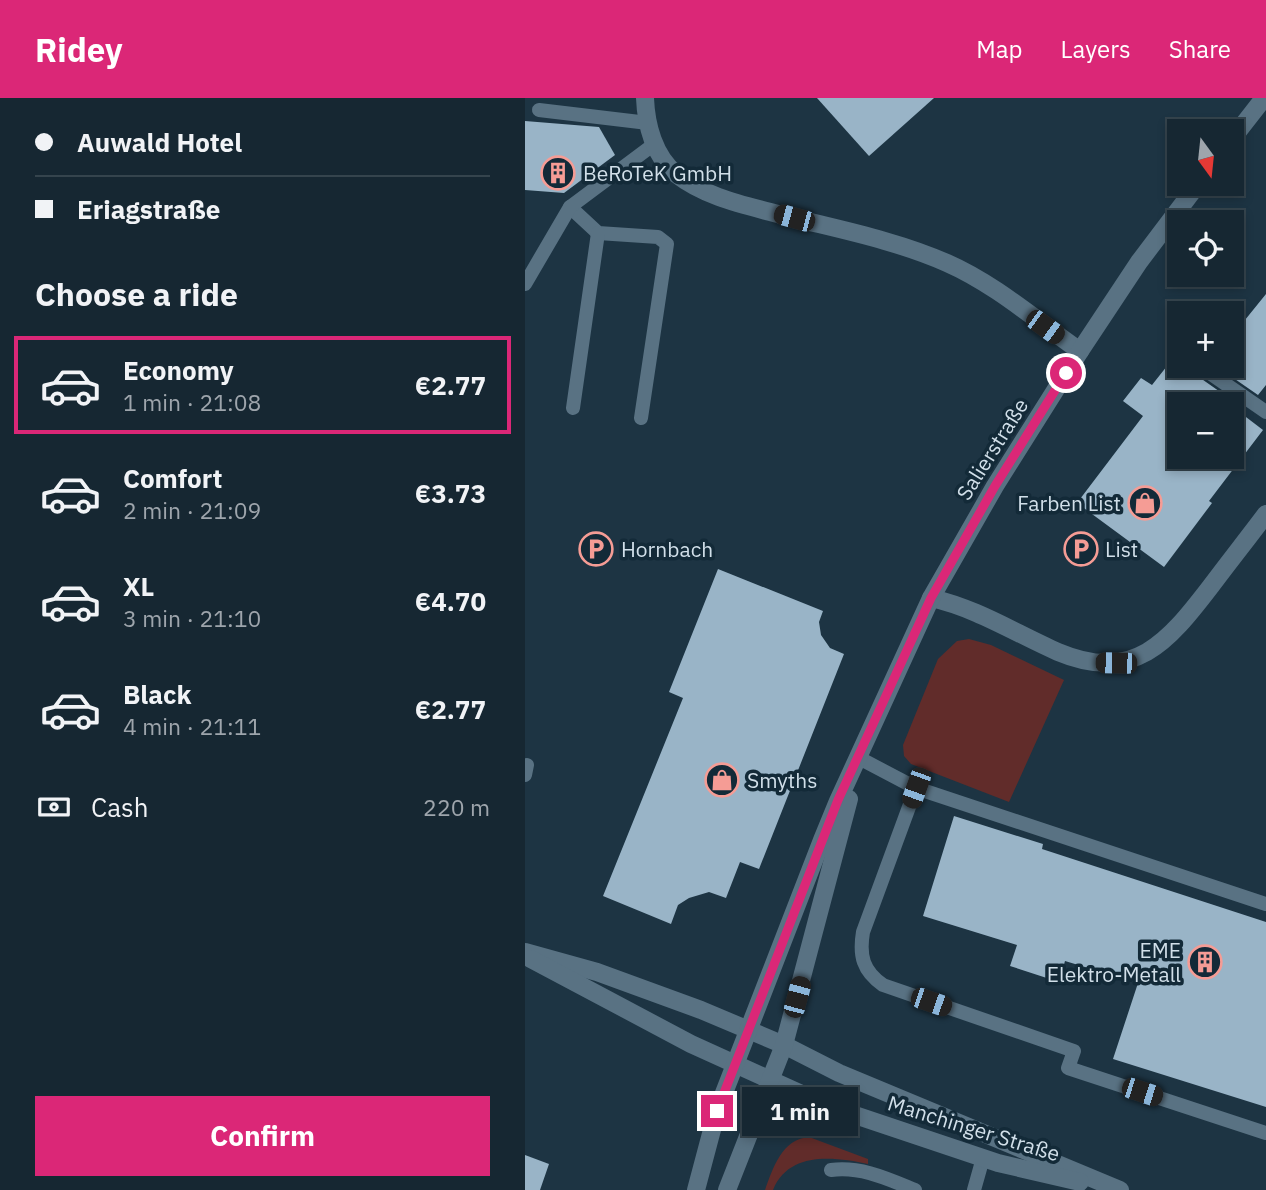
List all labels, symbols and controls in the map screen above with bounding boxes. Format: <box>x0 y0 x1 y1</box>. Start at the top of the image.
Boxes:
text: Ridey <box>35 28 123 71</box>
text: Map <box>976 33 1023 65</box>
text: Layers <box>1061 33 1131 65</box>
text: Share <box>1169 33 1231 65</box>
north arrow <box>1167 119 1244 196</box>
map controls <box>1167 119 1244 469</box>
text: Auwald Hotel <box>77 125 242 159</box>
building icon: BeRoTeK GmbH <box>539 154 577 192</box>
place label: BeRoTeK GmbH <box>583 159 732 187</box>
text: Eriagstraße <box>77 192 220 226</box>
car <box>771 202 818 234</box>
button: locate <box>1167 210 1244 287</box>
text: Choose a ride <box>35 273 238 315</box>
button: + <box>1167 301 1244 378</box>
car <box>1022 306 1069 348</box>
text: Economy <box>123 353 234 387</box>
icon: car <box>39 354 102 417</box>
route start <box>1050 357 1082 389</box>
text: €2.77 <box>415 368 486 402</box>
text: 1 min · 21:08 <box>123 387 261 417</box>
button: − <box>1167 392 1244 469</box>
street label: Salierstraße <box>950 393 1034 505</box>
text: Comfort <box>123 461 222 495</box>
icon: car <box>39 462 102 525</box>
text: €3.73 <box>415 476 486 510</box>
shop icon: Farben List <box>1126 484 1164 522</box>
place label: Farben List <box>1017 489 1121 517</box>
text: 2 min · 21:09 <box>123 495 261 525</box>
parking icon: Hornbach <box>577 530 615 568</box>
parking icon: List <box>1062 530 1100 568</box>
place label: Hornbach <box>621 535 713 563</box>
place label: List <box>1105 535 1138 563</box>
text: XL <box>123 569 154 603</box>
icon: car <box>39 570 102 633</box>
text: €4.70 <box>415 584 486 618</box>
text: 3 min · 21:10 <box>123 603 261 633</box>
car <box>1095 652 1138 674</box>
text: Black <box>123 677 191 711</box>
icon: car <box>39 678 102 741</box>
text: €2.77 <box>415 692 486 726</box>
text: 4 min · 21:11 <box>123 711 261 741</box>
shop icon: Smyths <box>703 761 741 799</box>
car <box>899 765 934 811</box>
place label: Smyths <box>747 766 817 794</box>
icon: cash <box>35 788 73 826</box>
text: Cash <box>91 790 148 824</box>
text: 220 m <box>423 792 490 822</box>
place label: EME Elektro-Metall <box>1047 936 1181 988</box>
building icon: EME Elektro-Metall <box>1186 943 1224 981</box>
car <box>782 974 813 1020</box>
car <box>908 985 955 1019</box>
car <box>1119 1076 1166 1108</box>
callout: 1 min <box>741 1086 857 1136</box>
street label: Manchinger Straße <box>885 1089 1063 1167</box>
route end <box>701 1095 733 1127</box>
button: Confirm <box>35 1096 490 1176</box>
text: 1 min <box>770 1096 830 1126</box>

